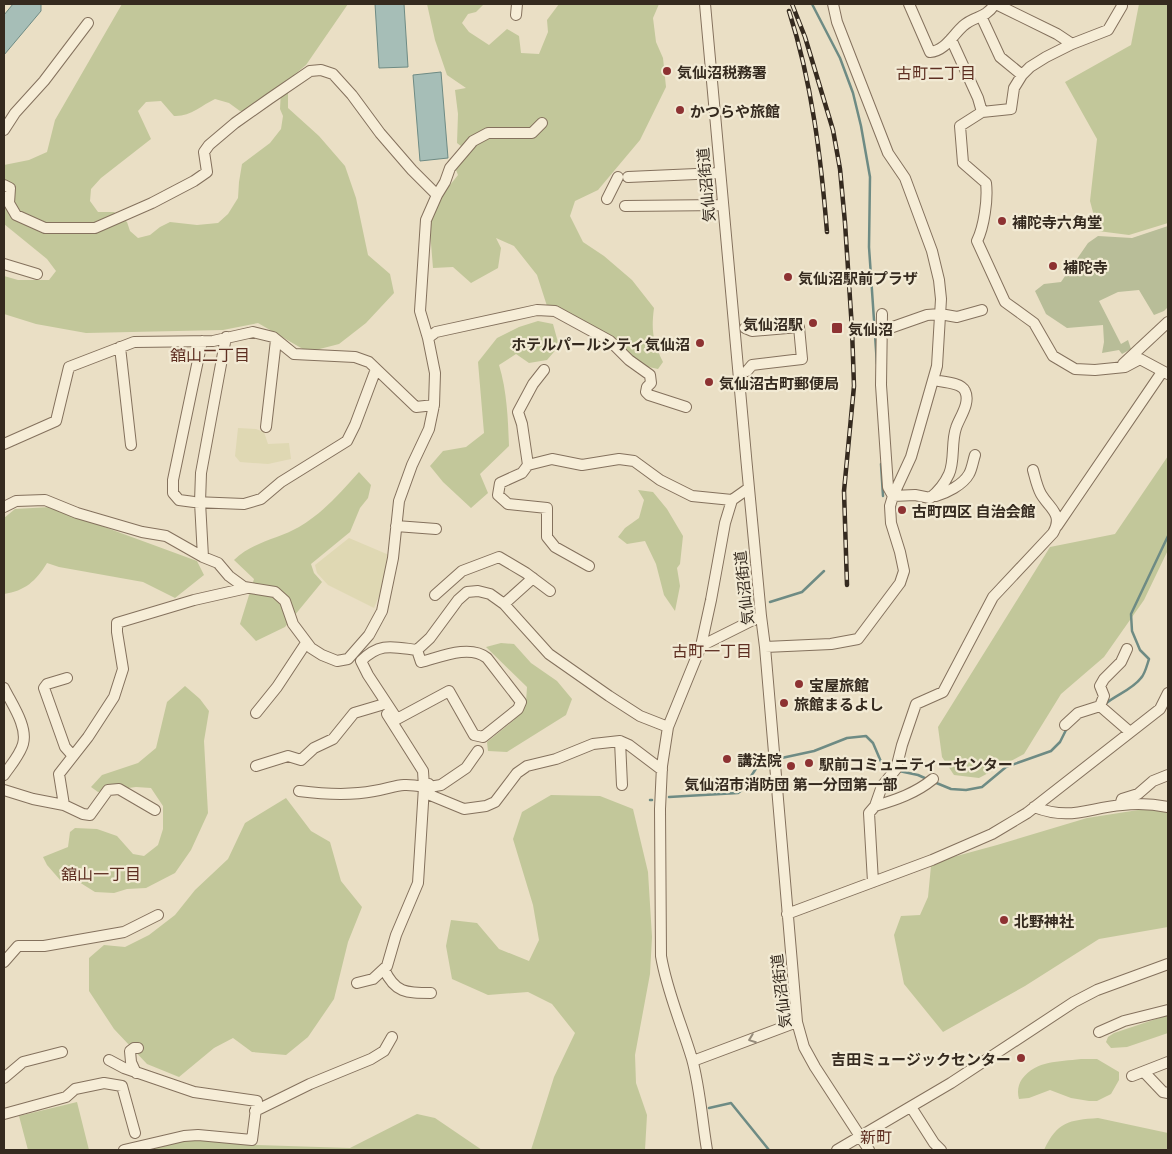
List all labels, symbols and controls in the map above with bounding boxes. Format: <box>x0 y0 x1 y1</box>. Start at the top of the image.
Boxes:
district label: 古町二丁目 <box>896 60 976 84</box>
place label: 気仙沼税務署 <box>677 61 767 82</box>
marker: 気仙沼税務署 <box>661 65 673 77</box>
place label: かつらや旅館 <box>690 100 780 121</box>
marker: かつらや旅館 <box>674 104 686 116</box>
street label: 気仙沼街道 <box>691 147 719 223</box>
place label: 補陀寺六角堂 <box>1012 211 1102 232</box>
marker: 補陀寺六角堂 <box>996 215 1008 227</box>
place label: 補陀寺 <box>1063 256 1108 277</box>
marker: 補陀寺 <box>1047 260 1059 272</box>
place label: 気仙沼駅前プラザ <box>798 267 918 288</box>
marker: 気仙沼駅前プラザ <box>782 271 794 283</box>
place label: 気仙沼駅 <box>743 313 803 334</box>
marker: 気仙沼駅 <box>807 317 819 329</box>
place label: 気仙沼 <box>848 318 893 339</box>
marker: 気仙沼 <box>830 321 844 335</box>
place label: ホテルパールシティ気仙沼 <box>511 333 690 354</box>
marker: ホテルパールシティ気仙沼 <box>694 337 706 349</box>
district label: 舘山二丁目 <box>170 342 250 366</box>
place label: 気仙沼古町郵便局 <box>719 372 839 393</box>
marker: 気仙沼古町郵便局 <box>703 376 715 388</box>
place label: 古町四区 自治会館 <box>912 500 1035 521</box>
marker: 古町四区 自治会館 <box>896 504 908 516</box>
street label: 気仙沼街道 <box>729 550 757 626</box>
district label: 古町一丁目 <box>672 638 752 662</box>
place label: 宝屋旅館 <box>809 674 869 695</box>
marker: 宝屋旅館 <box>793 678 805 690</box>
place label: 旅館まるよし <box>794 693 884 714</box>
marker: 旅館まるよし <box>778 697 790 709</box>
place label: 講法院 <box>737 749 782 770</box>
marker: 講法院 <box>721 753 733 765</box>
place label: 駅前コミュニティーセンター <box>819 753 1013 774</box>
marker: 駅前コミュニティーセンター <box>803 757 815 769</box>
marker: 気仙沼市消防団 第一分団第一部 <box>785 760 797 772</box>
place label: 気仙沼市消防団 第一分団第一部 <box>684 773 898 794</box>
district label: 舘山一丁目 <box>61 861 141 885</box>
place label: 北野神社 <box>1014 910 1074 931</box>
marker: 北野神社 <box>998 914 1010 926</box>
street label: 気仙沼街道 <box>765 952 795 1030</box>
one-way arrow <box>748 1033 757 1043</box>
place label: 吉田ミュージックセンター <box>831 1048 1011 1069</box>
marker: 吉田ミュージックセンター <box>1015 1052 1027 1064</box>
district label: 新町 <box>860 1124 892 1148</box>

